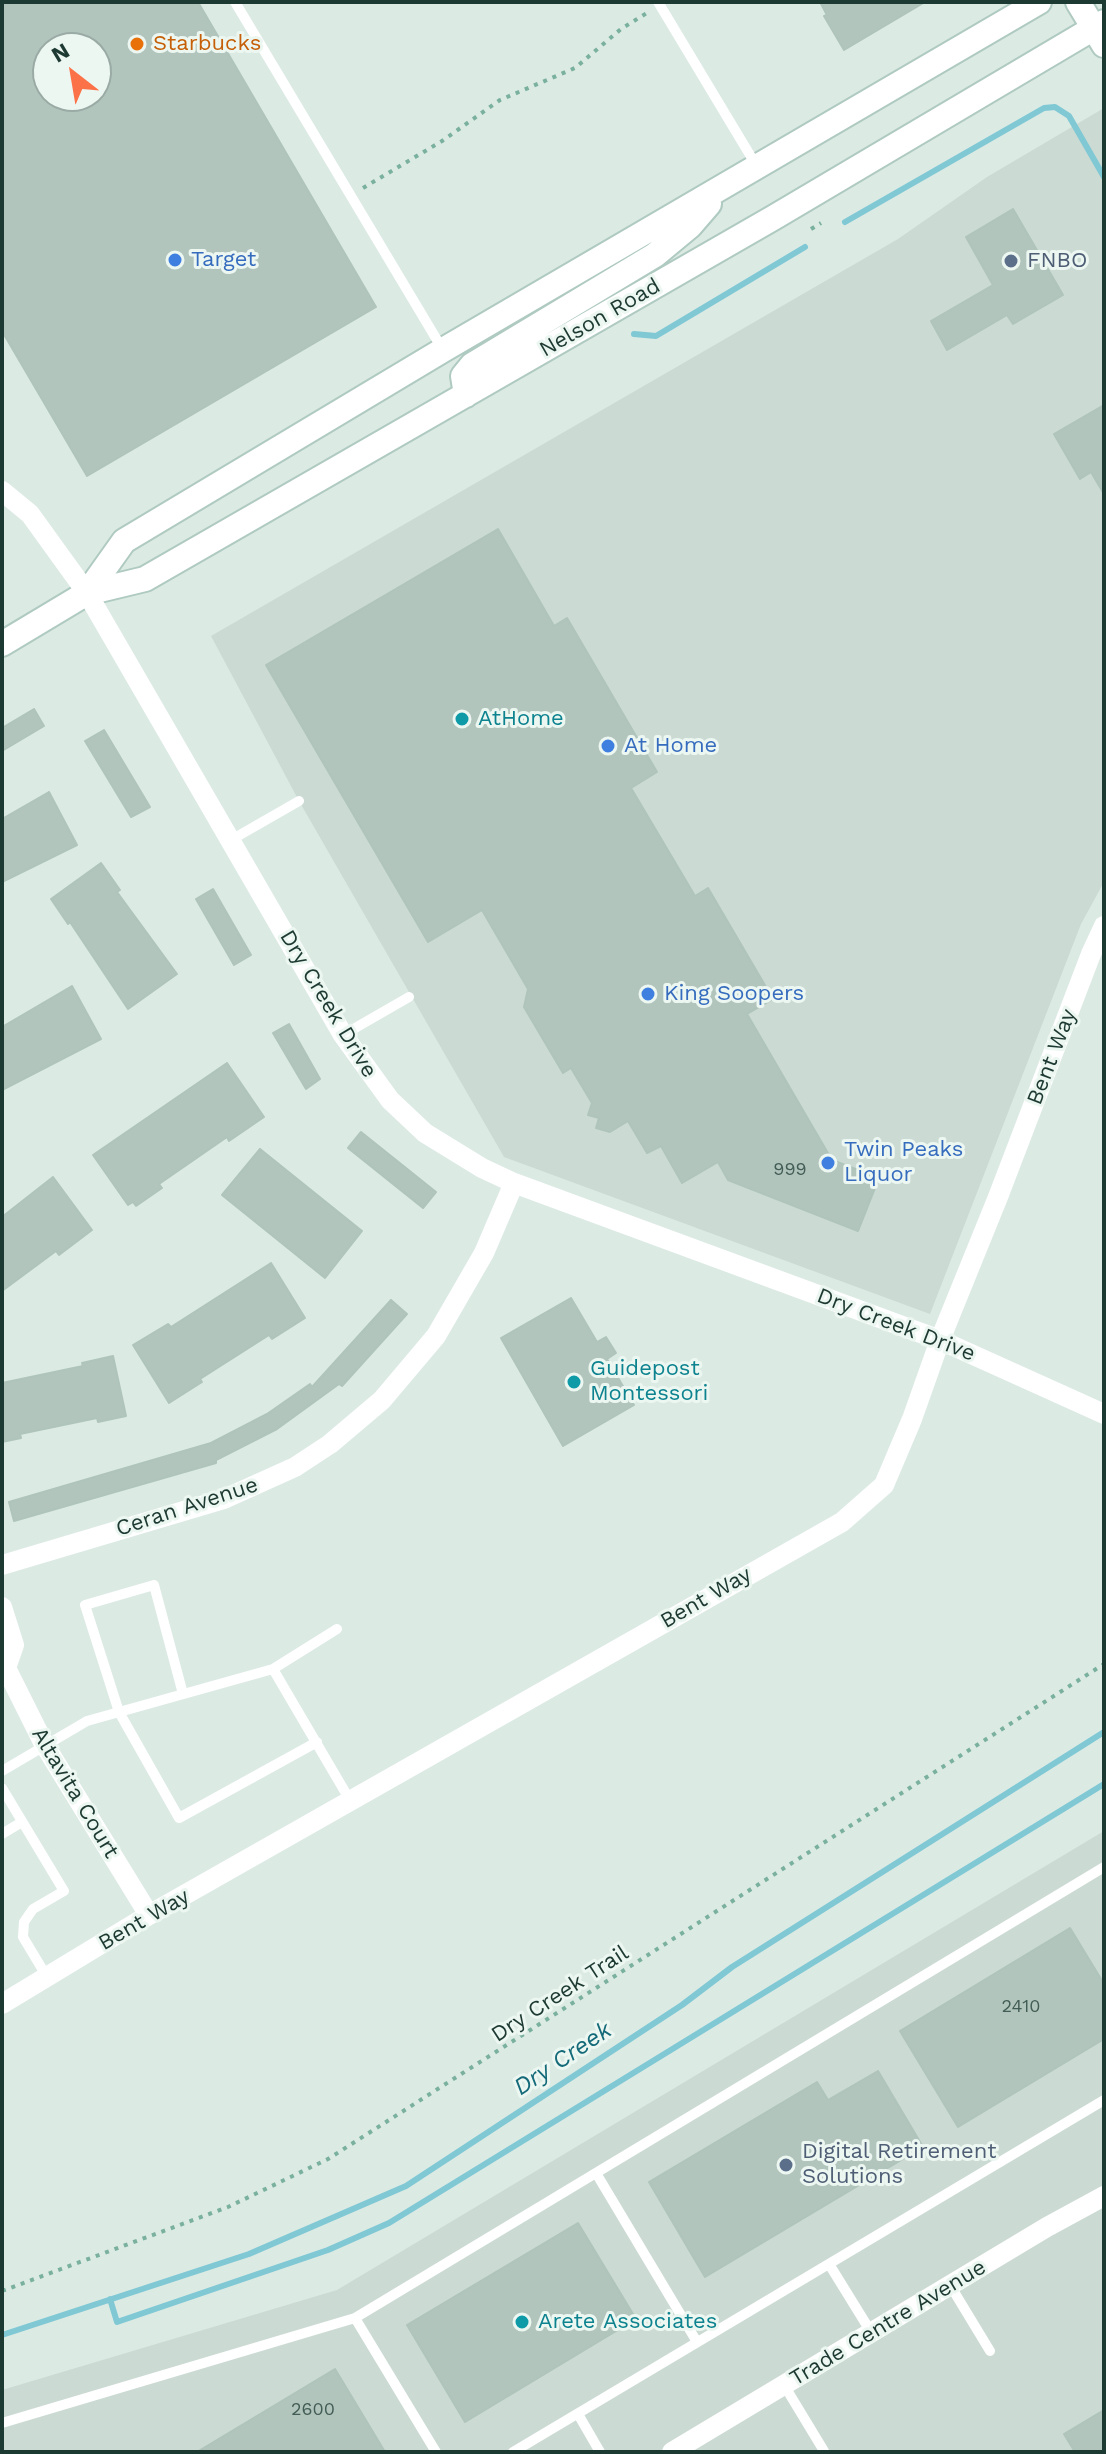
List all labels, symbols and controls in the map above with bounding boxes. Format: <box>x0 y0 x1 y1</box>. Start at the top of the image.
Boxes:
place label: Starbucks <box>153 31 261 57</box>
north arrow <box>32 32 112 112</box>
marker: Starbucks <box>128 35 146 53</box>
text: N <box>47 38 74 68</box>
place label: Target <box>191 247 256 273</box>
place label: FNBO <box>1027 248 1087 274</box>
marker: Target <box>166 251 184 269</box>
marker: FNBO <box>1002 252 1020 270</box>
street label: Nelson Road <box>535 273 665 363</box>
place label: AtHome <box>478 706 564 732</box>
marker: AtHome <box>453 710 471 728</box>
place label: At Home <box>624 733 717 759</box>
marker: At Home <box>599 737 617 755</box>
street label: Dry Creek Drive <box>274 925 382 1083</box>
place label: King Soopers <box>664 981 804 1007</box>
marker: King Soopers <box>639 985 657 1003</box>
street label: Bent Way <box>1022 1005 1082 1109</box>
place label: Twin Peaks Liquor <box>844 1137 963 1188</box>
marker: Twin Peaks Liquor <box>819 1154 837 1172</box>
house number: 999 <box>773 1159 807 1181</box>
street label: Dry Creek Drive <box>813 1283 979 1367</box>
place label: Guidepost Montessori <box>590 1356 708 1408</box>
marker: Guidepost Montessori <box>565 1373 583 1391</box>
street label: Ceran Avenue <box>113 1472 261 1542</box>
street label: Bent Way <box>656 1561 756 1635</box>
street label: Altavita Court <box>26 1723 124 1863</box>
street label: Bent Way <box>94 1883 194 1957</box>
street label: Dry Creek Trail <box>486 1940 634 2048</box>
house number: 2410 <box>1002 1996 1040 2018</box>
water label: Dry Creek <box>509 2016 617 2102</box>
place label: Digital Retirement Solutions <box>802 2139 996 2190</box>
marker: Digital Retirement Solutions <box>777 2156 795 2174</box>
street label: Trade Centre Avenue <box>785 2254 991 2392</box>
place label: Arete Associates <box>538 2309 717 2335</box>
marker: Arete Associates <box>513 2313 531 2331</box>
house number: 2600 <box>291 2399 335 2421</box>

